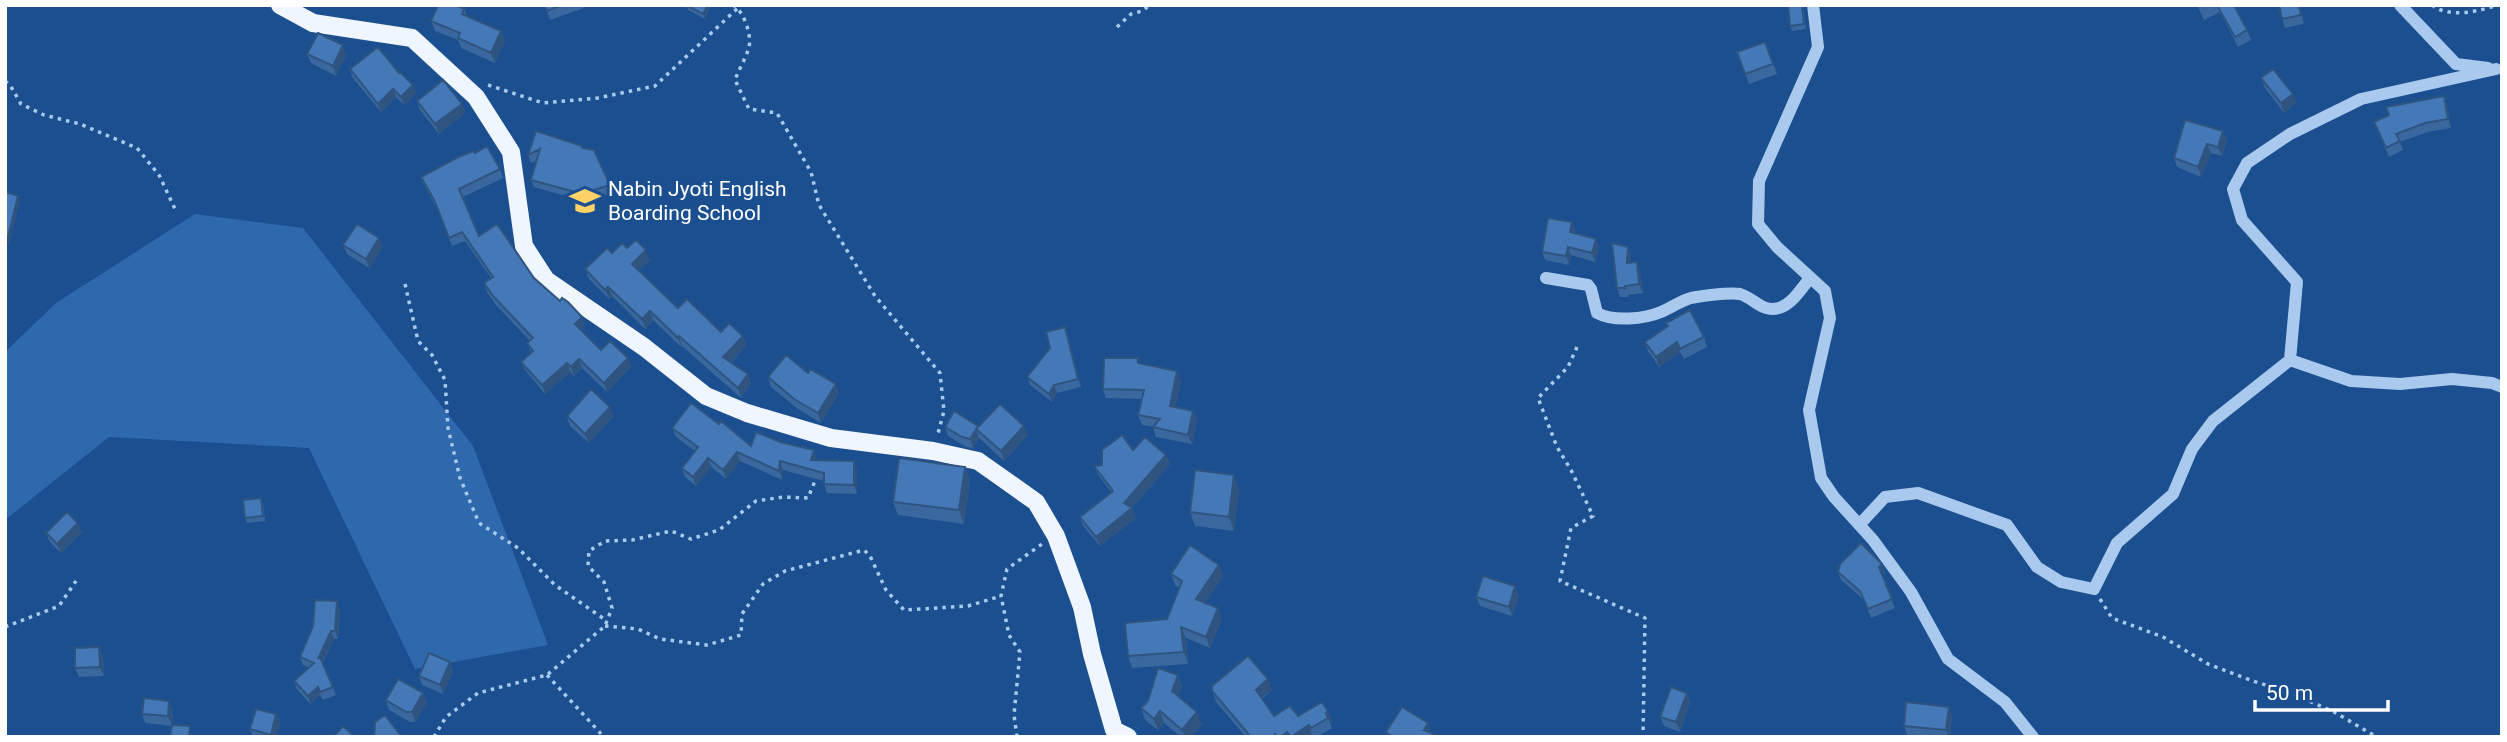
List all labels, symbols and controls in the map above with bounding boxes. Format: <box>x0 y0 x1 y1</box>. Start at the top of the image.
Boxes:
place label: Nabin Jyoti English Boarding School <box>608 177 787 225</box>
school or university icon: Nabin Jyoti English Boarding School <box>568 184 602 218</box>
scale bar <box>2255 668 2388 712</box>
text: 50 m <box>2266 681 2313 705</box>

